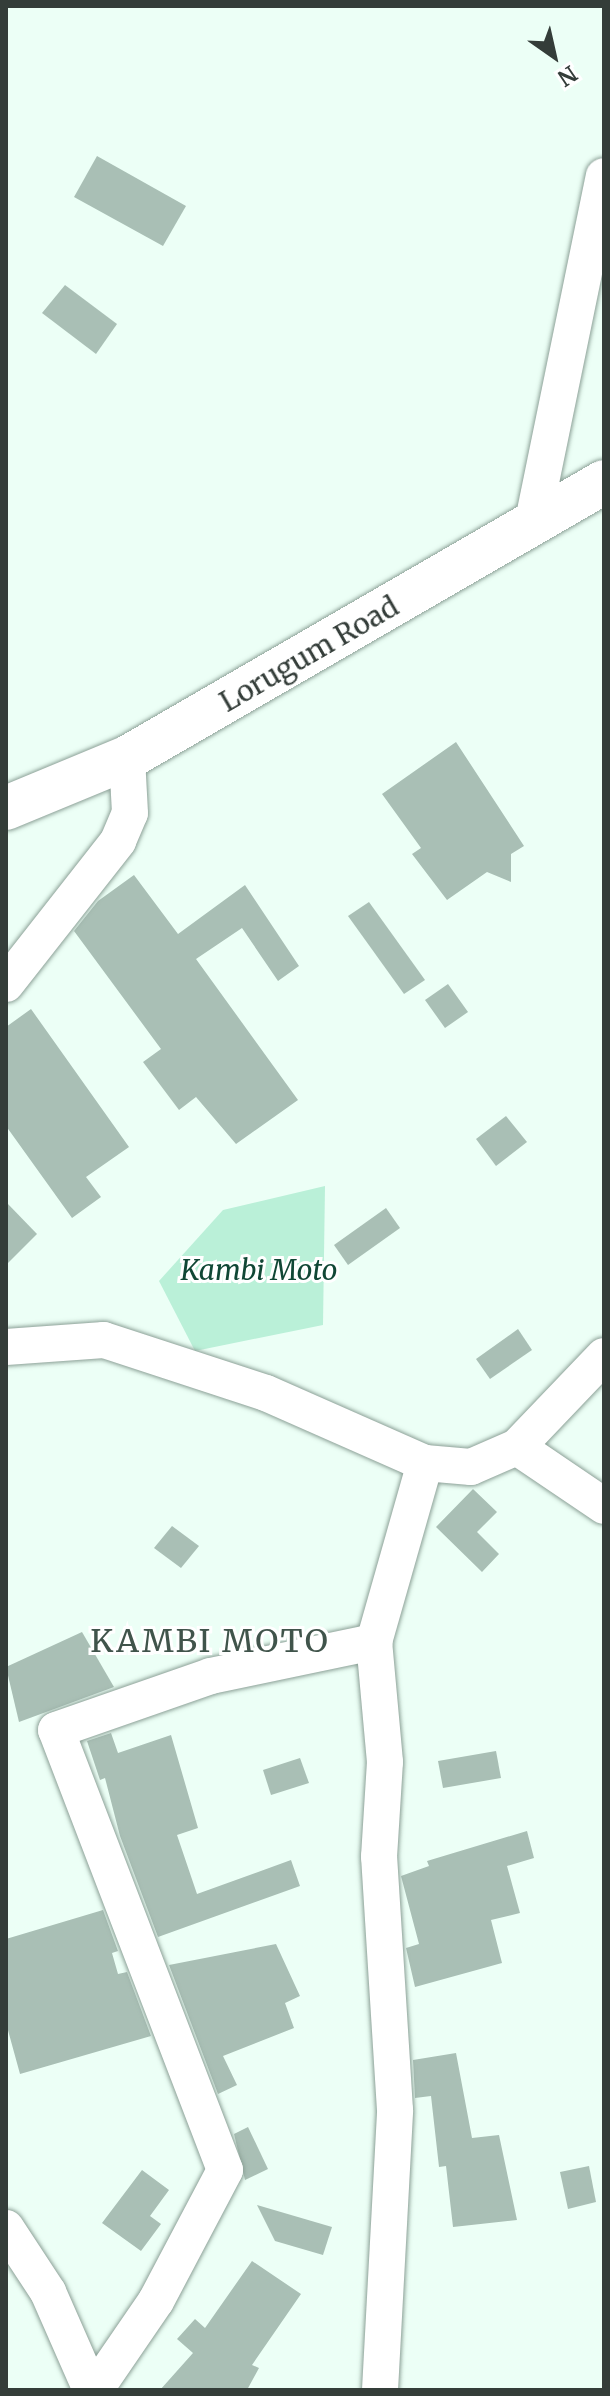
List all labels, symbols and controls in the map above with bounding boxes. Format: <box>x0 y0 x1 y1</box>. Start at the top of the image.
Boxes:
north arrow <box>514 16 594 96</box>
text: N <box>552 59 582 92</box>
street label: Lorugum Road <box>214 589 404 719</box>
park label: Kambi Moto <box>180 1253 338 1287</box>
district label: KAMBI MOTO <box>90 1622 330 1660</box>

